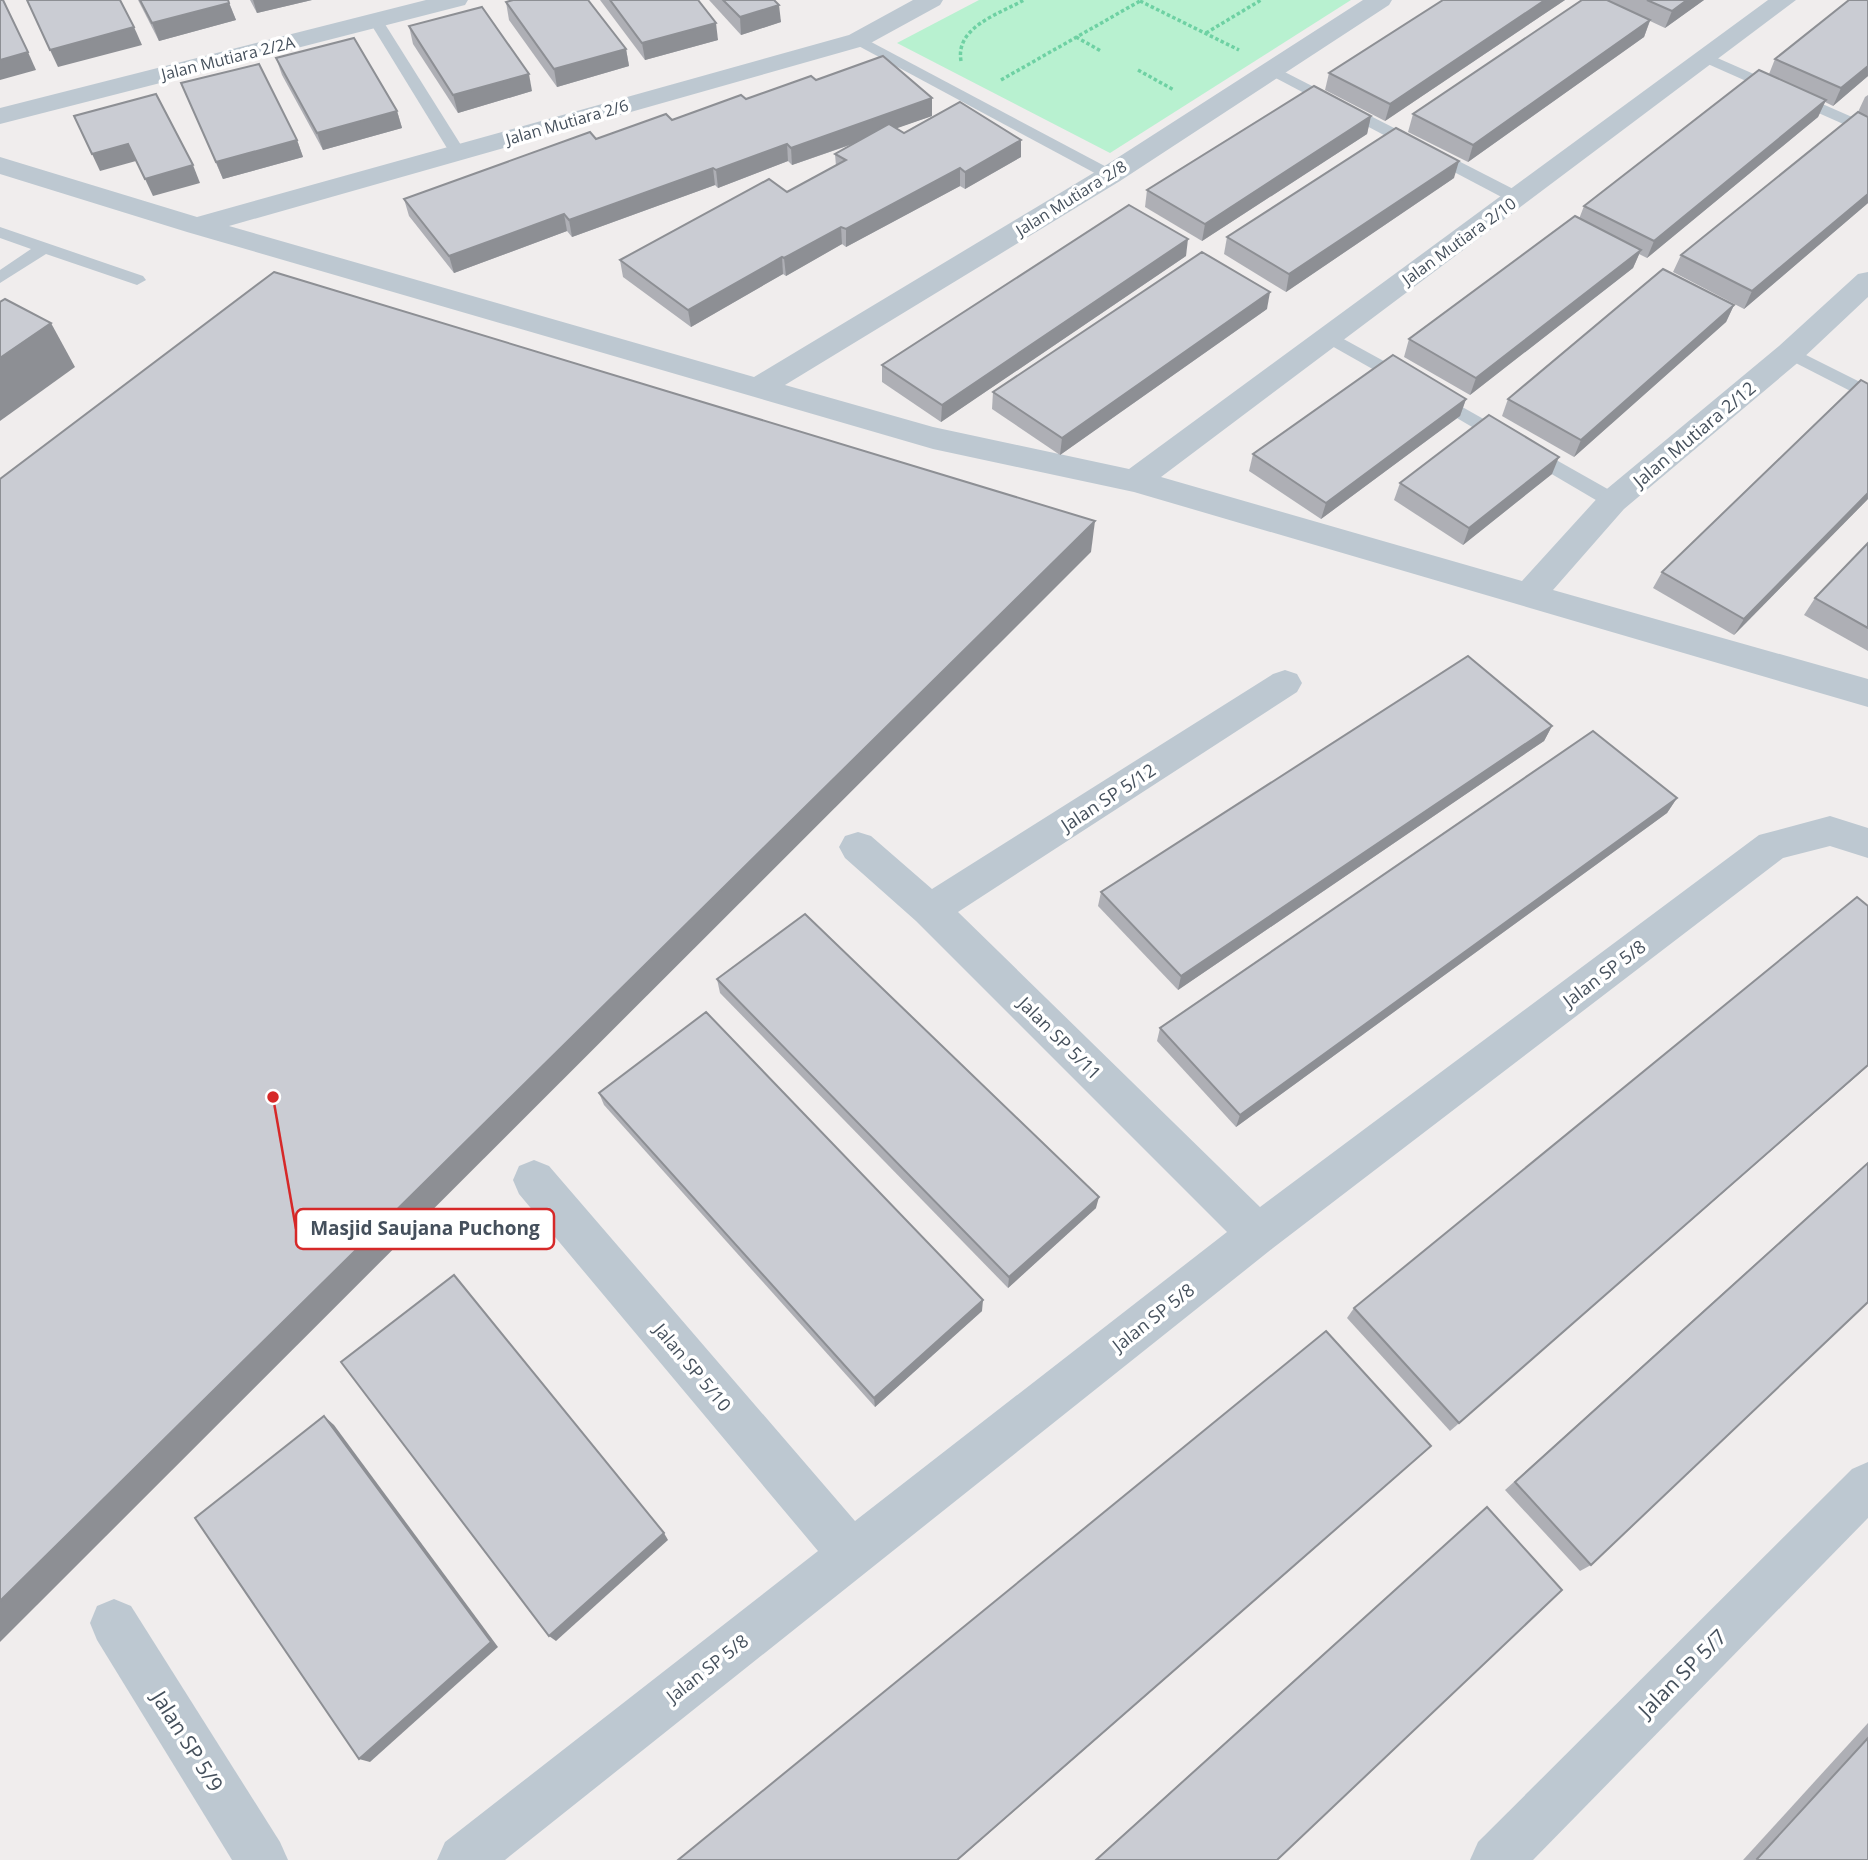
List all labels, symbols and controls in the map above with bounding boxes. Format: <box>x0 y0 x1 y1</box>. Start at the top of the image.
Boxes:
street label: Jalan Mutiara 2/2A <box>157 31 298 86</box>
street label: Jalan Mutiara 2/6 <box>501 94 631 151</box>
street label: Jalan Mutiara 2/8 <box>1010 155 1131 242</box>
street label: Jalan Mutiara 2/10 <box>1396 192 1520 291</box>
street label: Jalan Mutiara 2/12 <box>1626 376 1760 494</box>
street label: Jalan SP 5/12 <box>1055 758 1160 838</box>
street label: Jalan SP 5/8 <box>1556 934 1650 1013</box>
street label: Jalan SP 5/11 <box>1012 990 1107 1085</box>
callout: Masjid Saujana Puchong <box>296 1209 554 1249</box>
text: Masjid Saujana Puchong <box>310 1215 540 1241</box>
street label: Jalan SP 5/8 <box>1106 1277 1199 1358</box>
street label: Jalan SP 5/10 <box>648 1316 737 1416</box>
street label: Jalan SP 5/7 <box>1630 1623 1732 1725</box>
street label: Jalan SP 5/8 <box>660 1628 753 1709</box>
street label: Jalan SP 5/9 <box>145 1684 230 1797</box>

